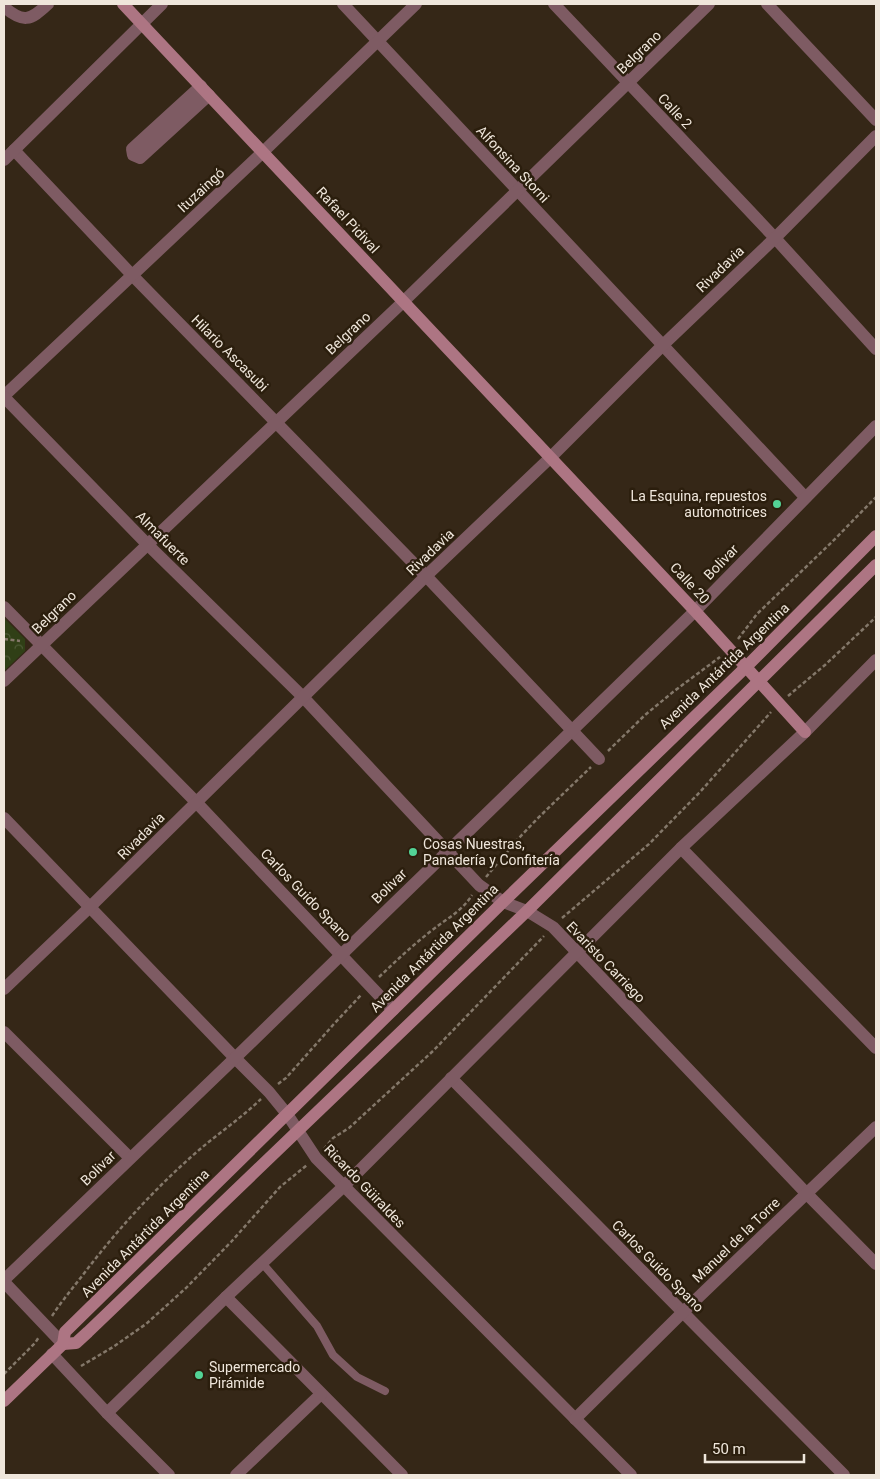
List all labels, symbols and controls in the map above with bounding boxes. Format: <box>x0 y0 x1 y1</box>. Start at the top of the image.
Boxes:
street label: Belgrano <box>614 27 664 77</box>
street label: Calle 2 <box>655 90 695 132</box>
street label: Alfonsina Storni <box>473 122 553 206</box>
street label: Ituzaingó <box>174 164 228 216</box>
street label: Rafael Pidival <box>313 184 383 256</box>
street label: Rivadavia <box>693 243 747 295</box>
street label: Belgrano <box>322 308 374 358</box>
street label: Hilario Ascasubi <box>188 311 272 395</box>
place label: La Esquina, repuestos automotrices <box>631 488 767 520</box>
marker: La Esquina, repuestos automotrices <box>771 498 783 510</box>
street label: Almafuerte <box>133 508 193 568</box>
street label: Rivadavia <box>403 526 457 578</box>
street label: Bolivar <box>700 541 742 583</box>
street label: Calle 20 <box>667 559 713 607</box>
street label: Belgrano <box>29 587 79 637</box>
street label: Avenida Antártida Argentina <box>656 600 792 732</box>
street label: Rivadavia <box>114 809 168 863</box>
place label: Cosas Nuestras, Panadería y Confitería <box>423 836 560 868</box>
street label: Carlos Guido Spano <box>257 845 355 945</box>
marker: Cosas Nuestras, Panadería y Confitería <box>407 846 419 858</box>
street label: Bolivar <box>368 865 410 907</box>
street label: Avenida Antártida Argentina <box>367 881 501 1015</box>
street label: Evaristo Carriego <box>563 918 649 1006</box>
street label: Ricardo Güiraldes <box>321 1141 409 1231</box>
street label: Bolivar <box>77 1147 119 1189</box>
street label: Avenida Antártida Argentina <box>78 1166 212 1300</box>
street label: Manuel de la Torre <box>689 1194 783 1286</box>
street label: Carlos Guido Spano <box>609 1217 707 1315</box>
place label: Supermercado Pirámide <box>209 1359 300 1391</box>
marker: Supermercado Pirámide <box>193 1369 205 1381</box>
scale bar <box>705 1432 804 1464</box>
text: 50 m <box>712 1440 746 1458</box>

